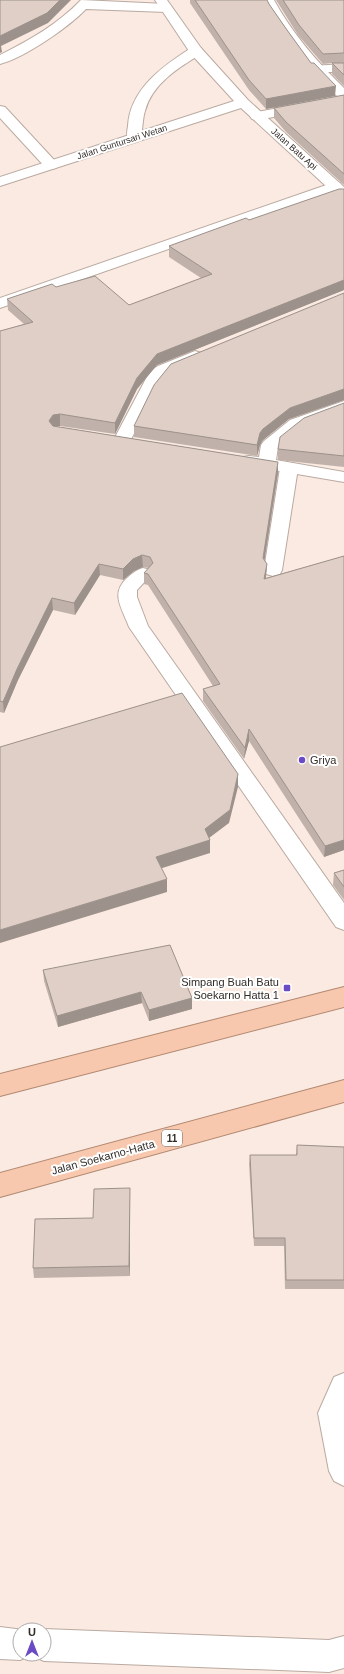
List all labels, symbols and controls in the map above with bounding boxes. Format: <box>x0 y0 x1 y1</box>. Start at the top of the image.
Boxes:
street label: Jalan Guntursari Wetan <box>76 123 168 161</box>
street label: Jalan Batu Api <box>269 126 319 172</box>
place label: Griya <box>310 754 337 766</box>
marker: Griya <box>297 755 307 765</box>
place label: Simpang Buah Batu Soekarno Hatta 1 <box>181 976 279 1001</box>
marker: Simpang Buah Batu Soekarno Hatta 1 <box>282 983 292 993</box>
road number: 11 <box>162 1130 182 1146</box>
street label: Jalan Soekarno-Hatta <box>50 1137 157 1177</box>
north arrow <box>12 1622 52 1662</box>
text: U <box>28 1626 36 1638</box>

